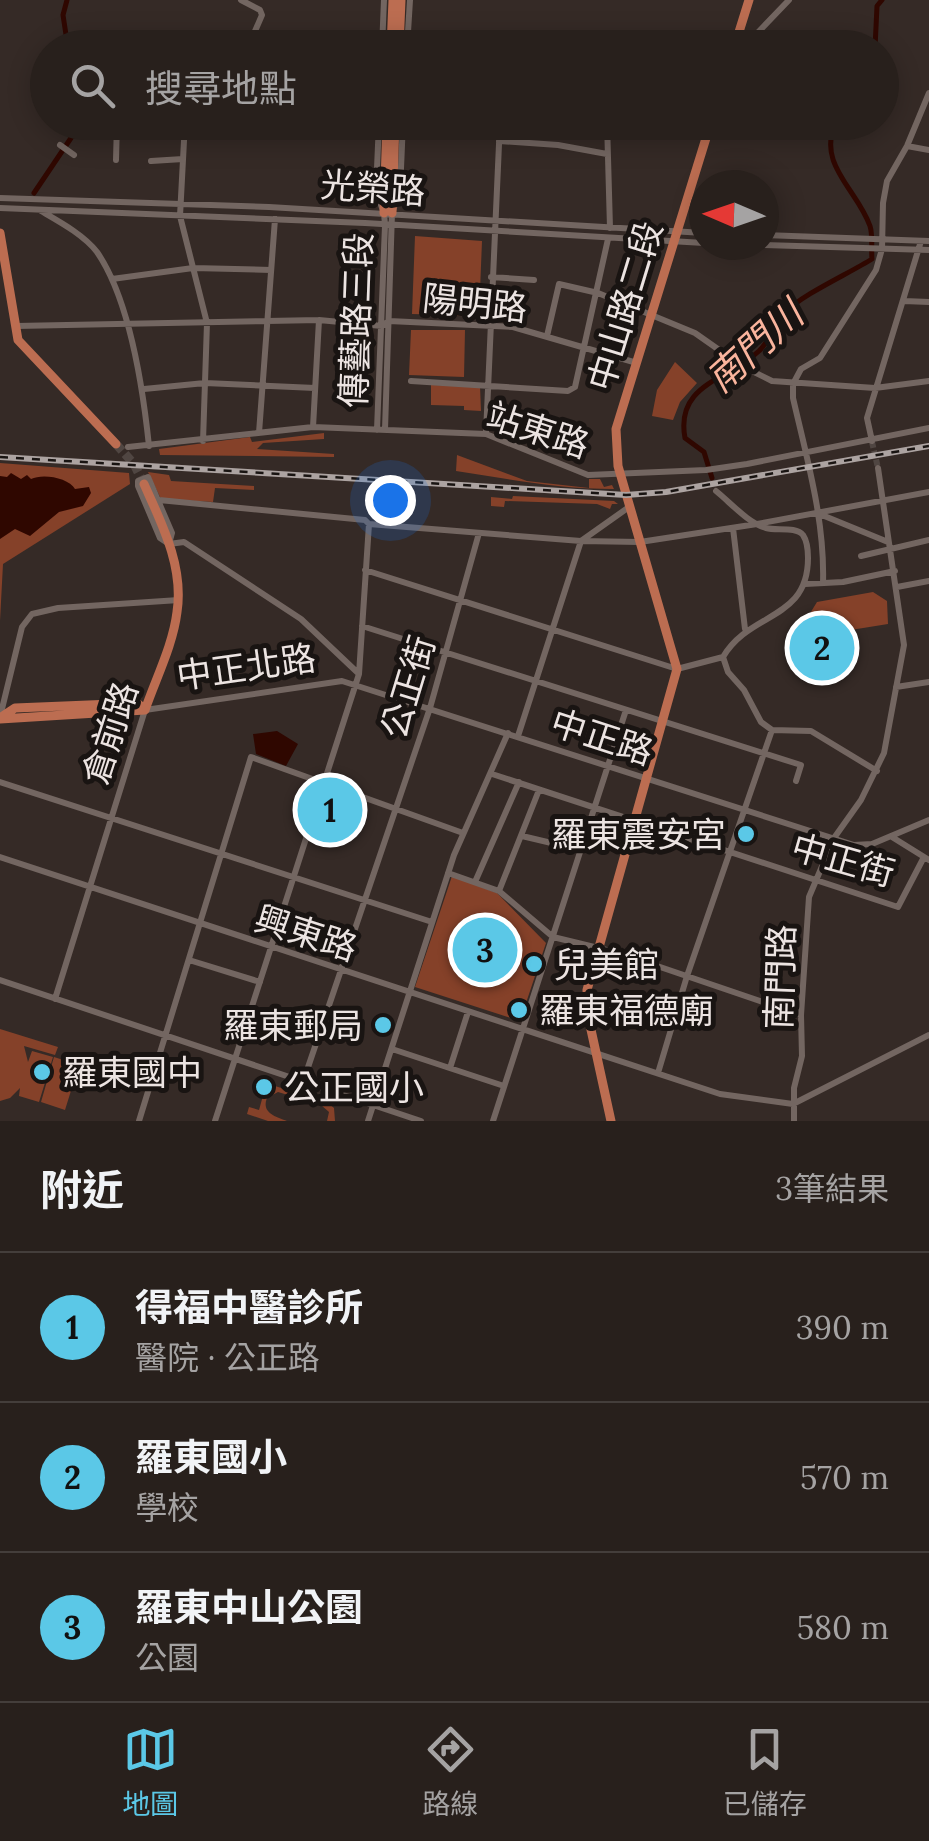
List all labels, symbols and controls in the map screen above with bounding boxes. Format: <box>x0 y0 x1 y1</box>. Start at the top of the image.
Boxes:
search box <box>30 30 899 140</box>
icon: search <box>65 58 120 113</box>
text: 搜尋地點 <box>145 64 297 112</box>
street label: 光榮路 <box>319 162 427 214</box>
north arrow <box>689 170 779 260</box>
street label: 中山路二段 <box>578 216 672 396</box>
street label: 傳藝路三段 <box>330 232 382 408</box>
street label: 陽明路 <box>420 275 530 331</box>
water label: 南門川 <box>696 287 815 402</box>
street label: 站東路 <box>481 392 595 468</box>
your location <box>365 475 416 526</box>
pin: 2 <box>790 610 854 686</box>
street label: 公正街 <box>371 630 445 744</box>
street label: 中正北路 <box>174 635 318 699</box>
street label: 倉前路 <box>72 676 148 790</box>
street label: 中正路 <box>545 699 659 775</box>
pin: 1 <box>298 772 362 848</box>
place label: 羅東震安宮 <box>551 812 726 857</box>
marker: 羅東震安宮 <box>735 823 757 845</box>
street label: 中正街 <box>786 824 900 896</box>
street label: 興東路 <box>249 895 363 971</box>
pin: 3 <box>452 912 518 988</box>
street label: 南門路 <box>756 924 804 1030</box>
place label: 兒美館 <box>554 942 659 987</box>
marker: 兒美館 <box>523 953 545 975</box>
place label: 羅東福德廟 <box>539 988 714 1033</box>
marker: 羅東福德廟 <box>508 999 530 1021</box>
place label: 羅東郵局 <box>223 1003 363 1048</box>
marker: 羅東郵局 <box>372 1014 394 1036</box>
place label: 羅東國中 <box>62 1050 202 1095</box>
marker: 羅東國中 <box>31 1061 53 1083</box>
place label: 公正國小 <box>284 1065 424 1110</box>
marker: 公正國小 <box>253 1076 275 1098</box>
text: 附近 <box>40 1163 124 1217</box>
text: 3筆結果 <box>775 1168 889 1209</box>
text: 得福中醫診所 <box>135 1283 363 1331</box>
text: 1 <box>66 1307 79 1348</box>
text: 390 m <box>796 1307 889 1348</box>
text: 醫院 · 公正路 <box>135 1337 320 1378</box>
text: 羅東國小 <box>135 1433 287 1481</box>
text: 2 <box>64 1457 81 1498</box>
text: 570 m <box>800 1457 889 1498</box>
text: 學校 <box>135 1487 199 1528</box>
text: 羅東中山公園 <box>135 1583 363 1631</box>
text: 3 <box>64 1607 81 1648</box>
text: 580 m <box>797 1607 889 1648</box>
text: 公園 <box>135 1637 199 1678</box>
tab: 地圖 <box>122 1722 178 1822</box>
tab: 路線 <box>422 1722 479 1822</box>
tab: 已儲存 <box>723 1722 807 1822</box>

